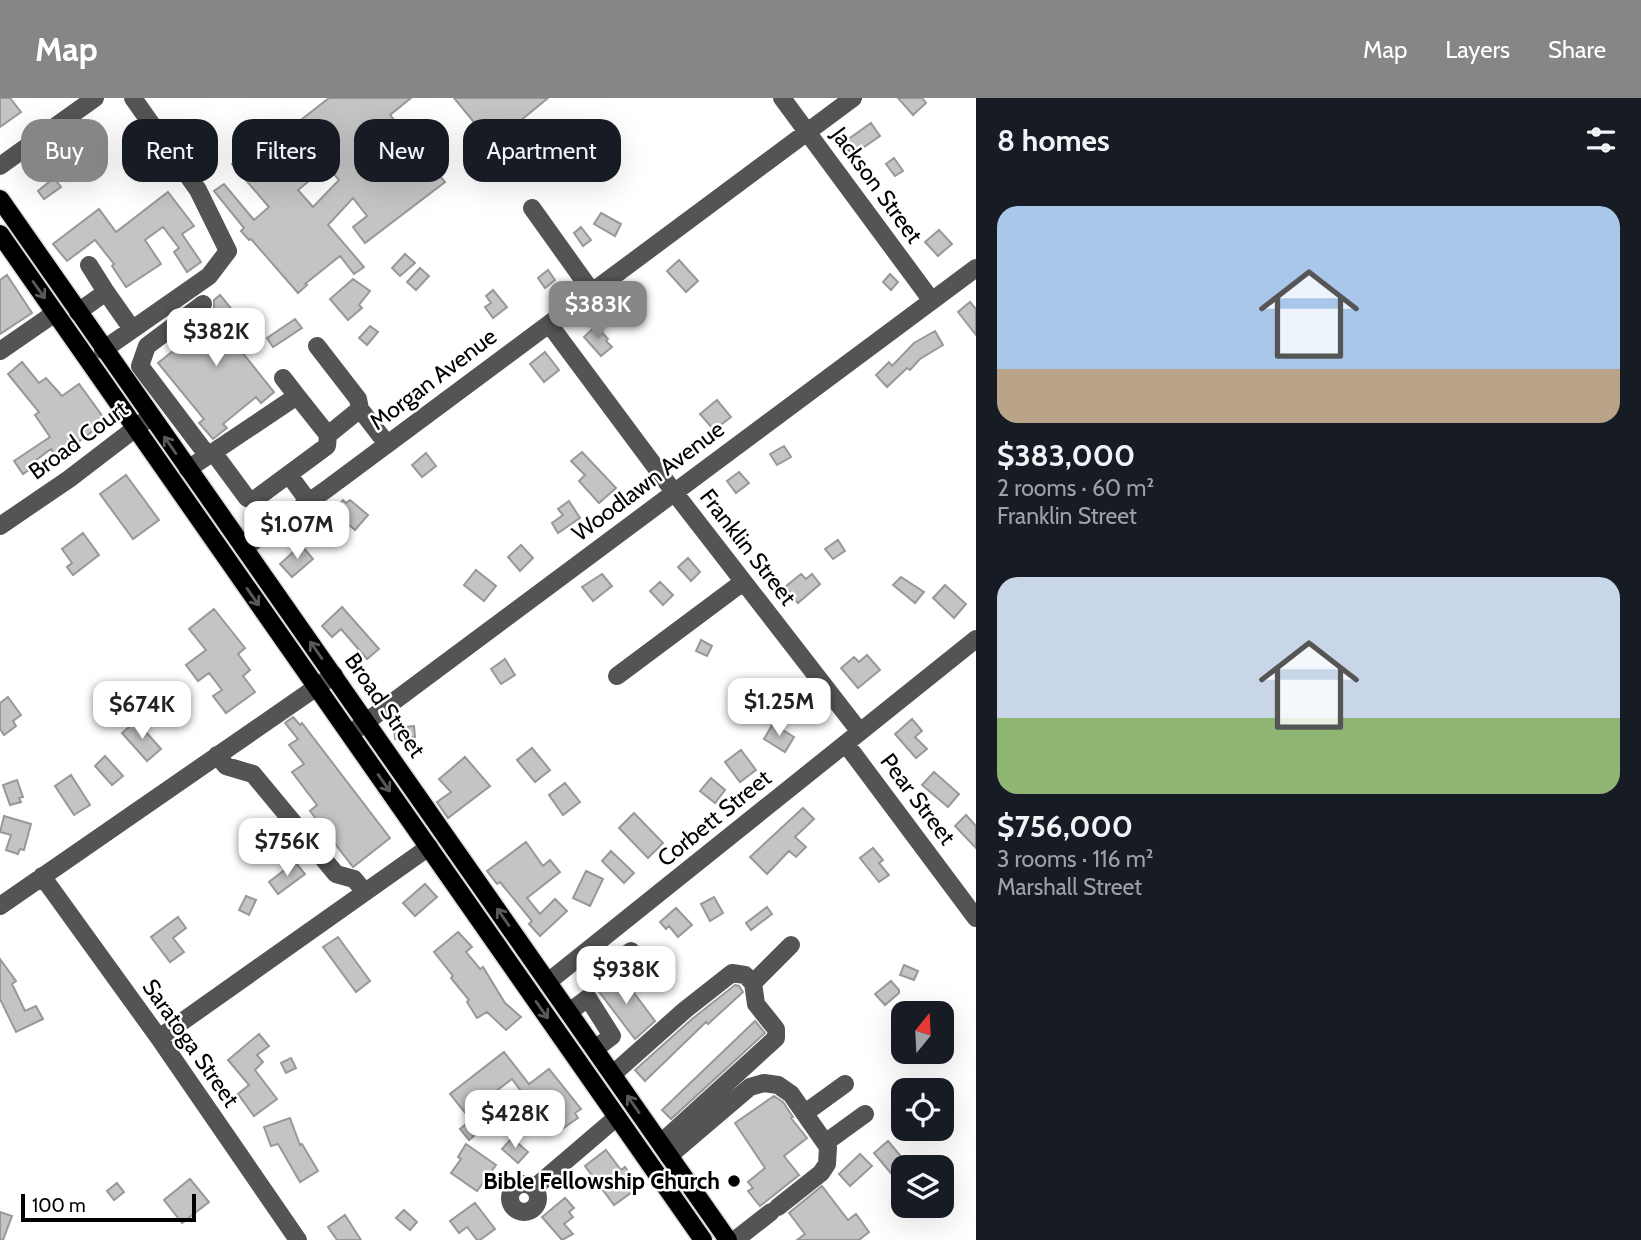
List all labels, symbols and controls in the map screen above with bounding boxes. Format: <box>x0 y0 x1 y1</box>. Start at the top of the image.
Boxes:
text: Map <box>35 29 98 69</box>
text: Map <box>1363 35 1407 64</box>
text: Layers <box>1445 35 1510 64</box>
text: Share <box>1548 35 1606 64</box>
chip: Buy <box>21 119 108 182</box>
chip: Rent <box>122 119 218 182</box>
chip: Filters <box>232 119 340 182</box>
chip: New <box>354 119 449 182</box>
chip: Apartment <box>463 119 621 182</box>
street label: Jackson Street <box>825 121 929 249</box>
icon: filters <box>1582 121 1620 159</box>
text: 8 homes <box>997 122 1110 159</box>
icon: home <box>1246 251 1372 377</box>
one-way arrow <box>32 280 46 299</box>
pin: $383K <box>549 282 647 341</box>
text: $383K <box>565 290 631 318</box>
pin: $382K <box>167 308 265 368</box>
text: $382K <box>183 317 249 345</box>
street label: Morgan Avenue <box>364 322 502 436</box>
street label: Broad Court <box>23 395 133 485</box>
street label: Woodlawn Avenue <box>567 415 730 547</box>
one-way arrow <box>163 436 177 455</box>
text: $383,000 <box>997 437 1135 474</box>
text: 2 rooms · 60 m² <box>997 474 1154 502</box>
street label: Franklin Street <box>694 483 802 611</box>
pin: $1.07M <box>240 502 354 561</box>
text: Franklin Street <box>997 502 1137 530</box>
text: $1.07M <box>260 510 334 538</box>
one-way arrow <box>246 587 260 606</box>
icon: home <box>1246 622 1372 748</box>
one-way arrow <box>309 641 324 660</box>
street label: Broad Street <box>339 647 431 763</box>
pin: $1.25M <box>722 678 836 738</box>
pin: $674K <box>93 682 191 741</box>
text: $1.25M <box>744 687 814 715</box>
text: $674K <box>109 690 175 718</box>
street label: Pear Street <box>875 748 962 850</box>
street label: Corbett Street <box>652 764 777 872</box>
one-way arrow <box>377 773 391 792</box>
text: $756,000 <box>997 808 1133 845</box>
pin: $756K <box>238 818 336 878</box>
text: $756K <box>255 827 319 855</box>
text: 3 rooms · 116 m² <box>997 845 1153 873</box>
text: Marshall Street <box>997 873 1142 901</box>
one-way arrow <box>496 908 510 927</box>
pin: $938K <box>577 946 675 1006</box>
text: $938K <box>593 955 659 983</box>
street label: Saratoga Street <box>137 974 245 1112</box>
one-way arrow <box>535 1000 549 1019</box>
north arrow <box>891 1001 954 1064</box>
map controls <box>891 1001 954 1218</box>
button: locate <box>891 1078 954 1141</box>
pin: $428K <box>466 1090 564 1150</box>
one-way arrow <box>626 1095 640 1114</box>
text: $428K <box>481 1099 549 1127</box>
button: layers <box>891 1155 954 1218</box>
place label: Bible Fellowship Church <box>483 1167 720 1195</box>
marker: Bible Fellowship Church <box>726 1173 742 1189</box>
scale bar <box>21 1191 196 1223</box>
text: 100 m <box>32 1194 86 1217</box>

